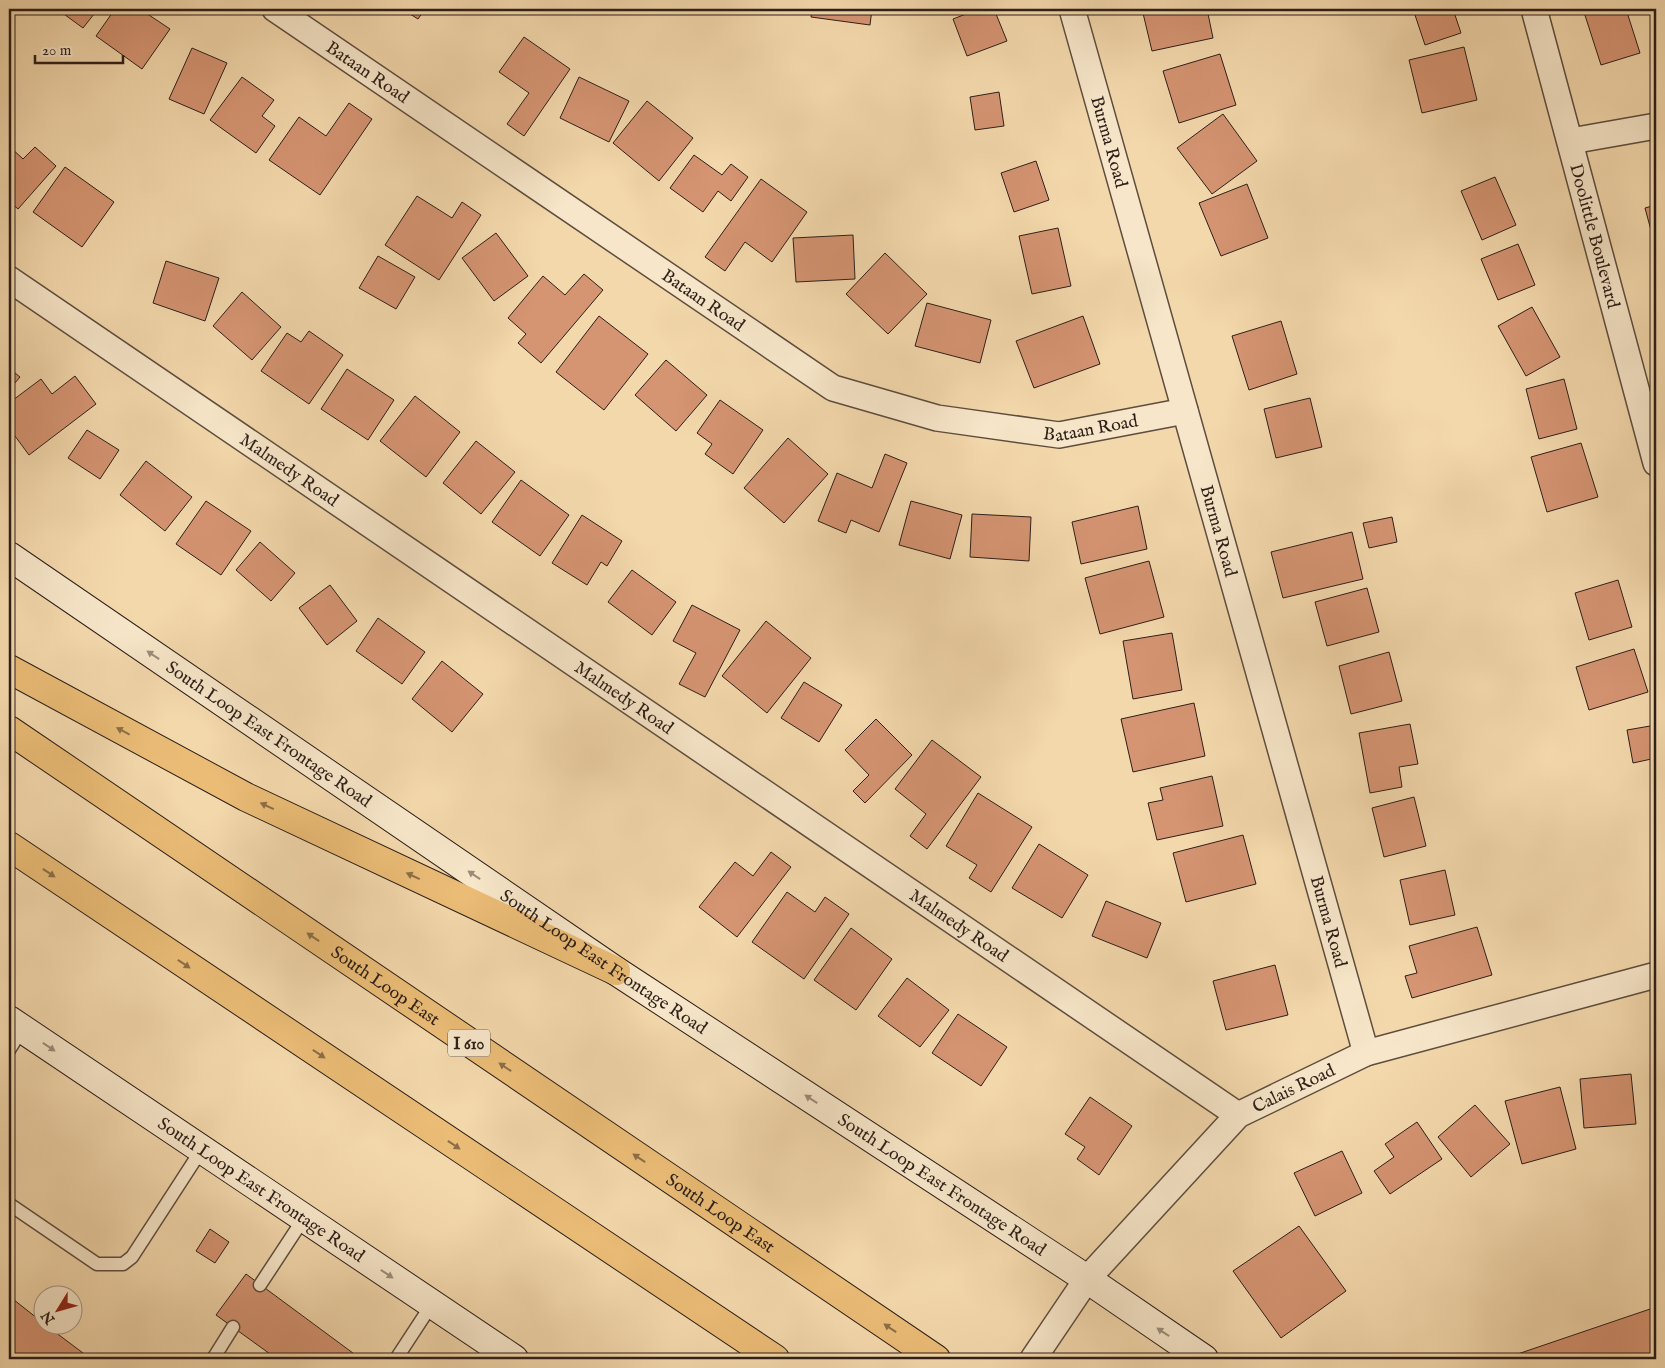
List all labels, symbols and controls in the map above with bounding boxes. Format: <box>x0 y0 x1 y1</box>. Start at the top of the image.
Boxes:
scale bar <box>35 32 122 64</box>
street label: Bataan Road <box>321 37 413 110</box>
text: 20 m <box>42 41 72 60</box>
street label: Burma Road <box>1084 94 1132 191</box>
street label: Doolittle Boulevard <box>1563 161 1624 312</box>
street label: Bataan Road <box>657 265 749 338</box>
street label: Bataan Road <box>1042 410 1140 448</box>
street label: Malmedy Road <box>235 429 343 513</box>
street label: Burma Road <box>1194 483 1241 580</box>
one-way arrow <box>146 650 159 659</box>
street label: South Loop East Frontage Road <box>161 657 376 814</box>
street label: Malmedy Road <box>569 657 678 741</box>
one-way arrow <box>116 726 130 735</box>
one-way arrow <box>259 802 274 811</box>
one-way arrow <box>43 869 56 878</box>
one-way arrow <box>468 870 481 880</box>
one-way arrow <box>406 872 421 880</box>
street label: Burma Road <box>1304 873 1351 971</box>
street label: South Loop East Frontage Road <box>495 885 711 1041</box>
street label: Malmedy Road <box>904 885 1012 968</box>
one-way arrow <box>306 932 319 941</box>
street label: South Loop East <box>326 942 444 1032</box>
one-way arrow <box>178 959 191 969</box>
road number: I 610 <box>448 1030 490 1056</box>
one-way arrow <box>42 1042 56 1052</box>
one-way arrow <box>313 1049 326 1059</box>
street label: Calais Road <box>1249 1060 1340 1119</box>
one-way arrow <box>498 1062 512 1072</box>
one-way arrow <box>805 1094 818 1104</box>
street label: South Loop East Frontage Road <box>833 1109 1050 1262</box>
street label: South Loop East Frontage Road <box>153 1113 369 1269</box>
one-way arrow <box>448 1140 461 1149</box>
one-way arrow <box>633 1153 646 1163</box>
street label: South Loop East <box>661 1169 779 1259</box>
one-way arrow <box>381 1269 394 1279</box>
north arrow <box>32 1286 82 1336</box>
text: N <box>38 1307 60 1328</box>
one-way arrow <box>883 1323 897 1333</box>
one-way arrow <box>1157 1327 1170 1337</box>

